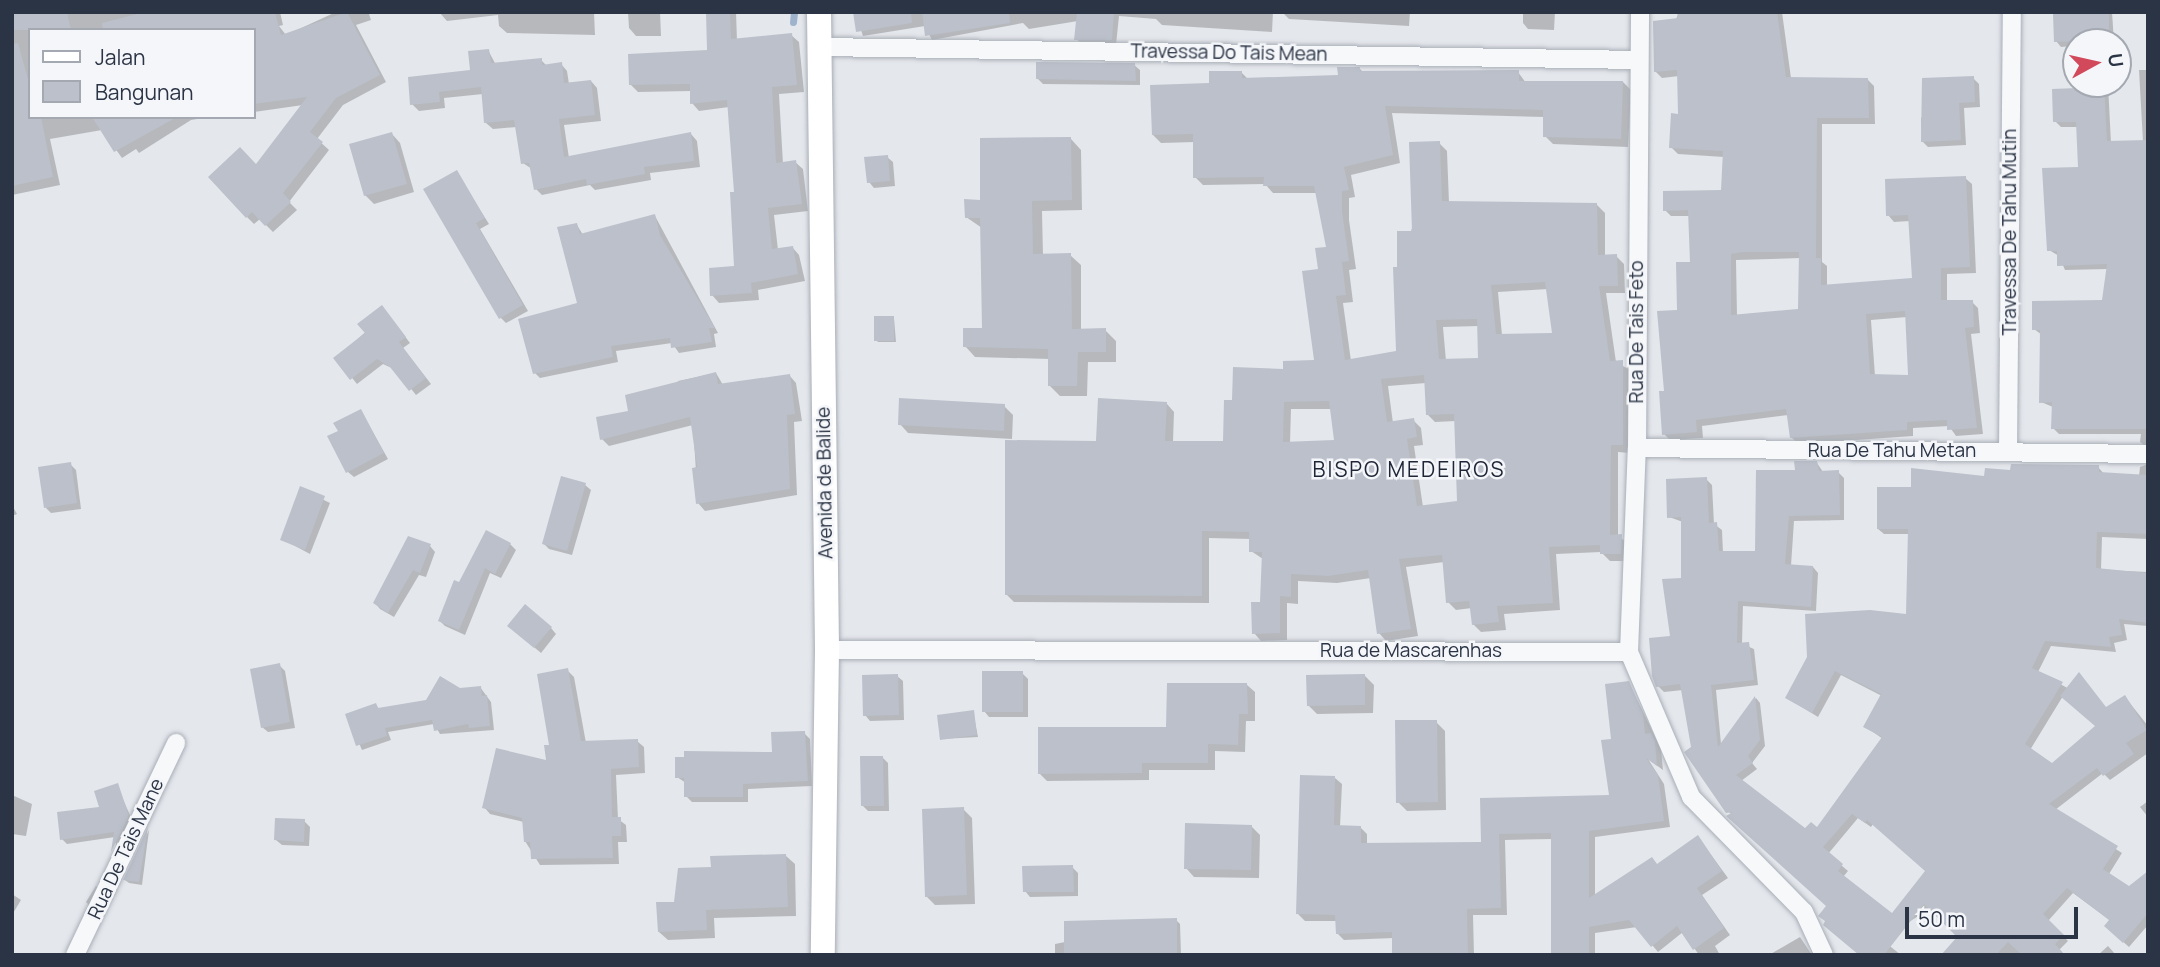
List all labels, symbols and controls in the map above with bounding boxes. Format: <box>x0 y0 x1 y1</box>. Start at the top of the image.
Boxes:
legend <box>28 28 256 119</box>
north arrow <box>2062 28 2132 98</box>
street label: Travessa Do Tais Mean <box>1130 40 1328 66</box>
text: Jalan <box>95 43 145 71</box>
text: U <box>2102 52 2130 69</box>
text: Bangunan <box>95 78 194 106</box>
street label: Travessa De Tahu Mutin <box>1999 129 2021 335</box>
street label: Rua De Tais Feto <box>1626 261 1648 403</box>
street label: Avenida de Balide <box>812 407 838 559</box>
street label: Rua De Tahu Metan <box>1808 440 1976 462</box>
district label: BISPO MEDEIROS <box>1314 456 1504 482</box>
street label: Rua de Mascarenhas <box>1320 640 1502 662</box>
street label: Rua De Tais Mane <box>83 775 169 923</box>
scale bar <box>1908 894 2081 938</box>
text: 50 m <box>1918 905 1965 933</box>

